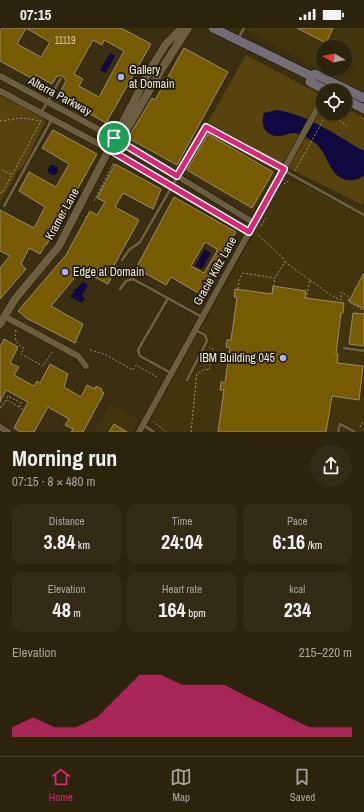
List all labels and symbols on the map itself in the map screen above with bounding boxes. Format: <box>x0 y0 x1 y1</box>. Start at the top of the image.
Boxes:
house number: 11119 <box>55 34 76 47</box>
north arrow <box>316 40 352 76</box>
place label: Gallery at Domain <box>129 62 174 92</box>
street label: Alterra Parkway <box>25 72 94 119</box>
marker: Gallery at Domain <box>116 72 126 82</box>
pin <box>97 121 131 155</box>
street label: Kramer Lane <box>41 185 83 243</box>
street label: Gracie Kiltz Lane <box>190 234 240 308</box>
place label: Edge at Domain <box>73 264 144 280</box>
marker: Edge at Domain <box>60 267 70 277</box>
place label: IBM Building 045 <box>200 350 276 366</box>
marker: IBM Building 045 <box>278 353 288 363</box>

